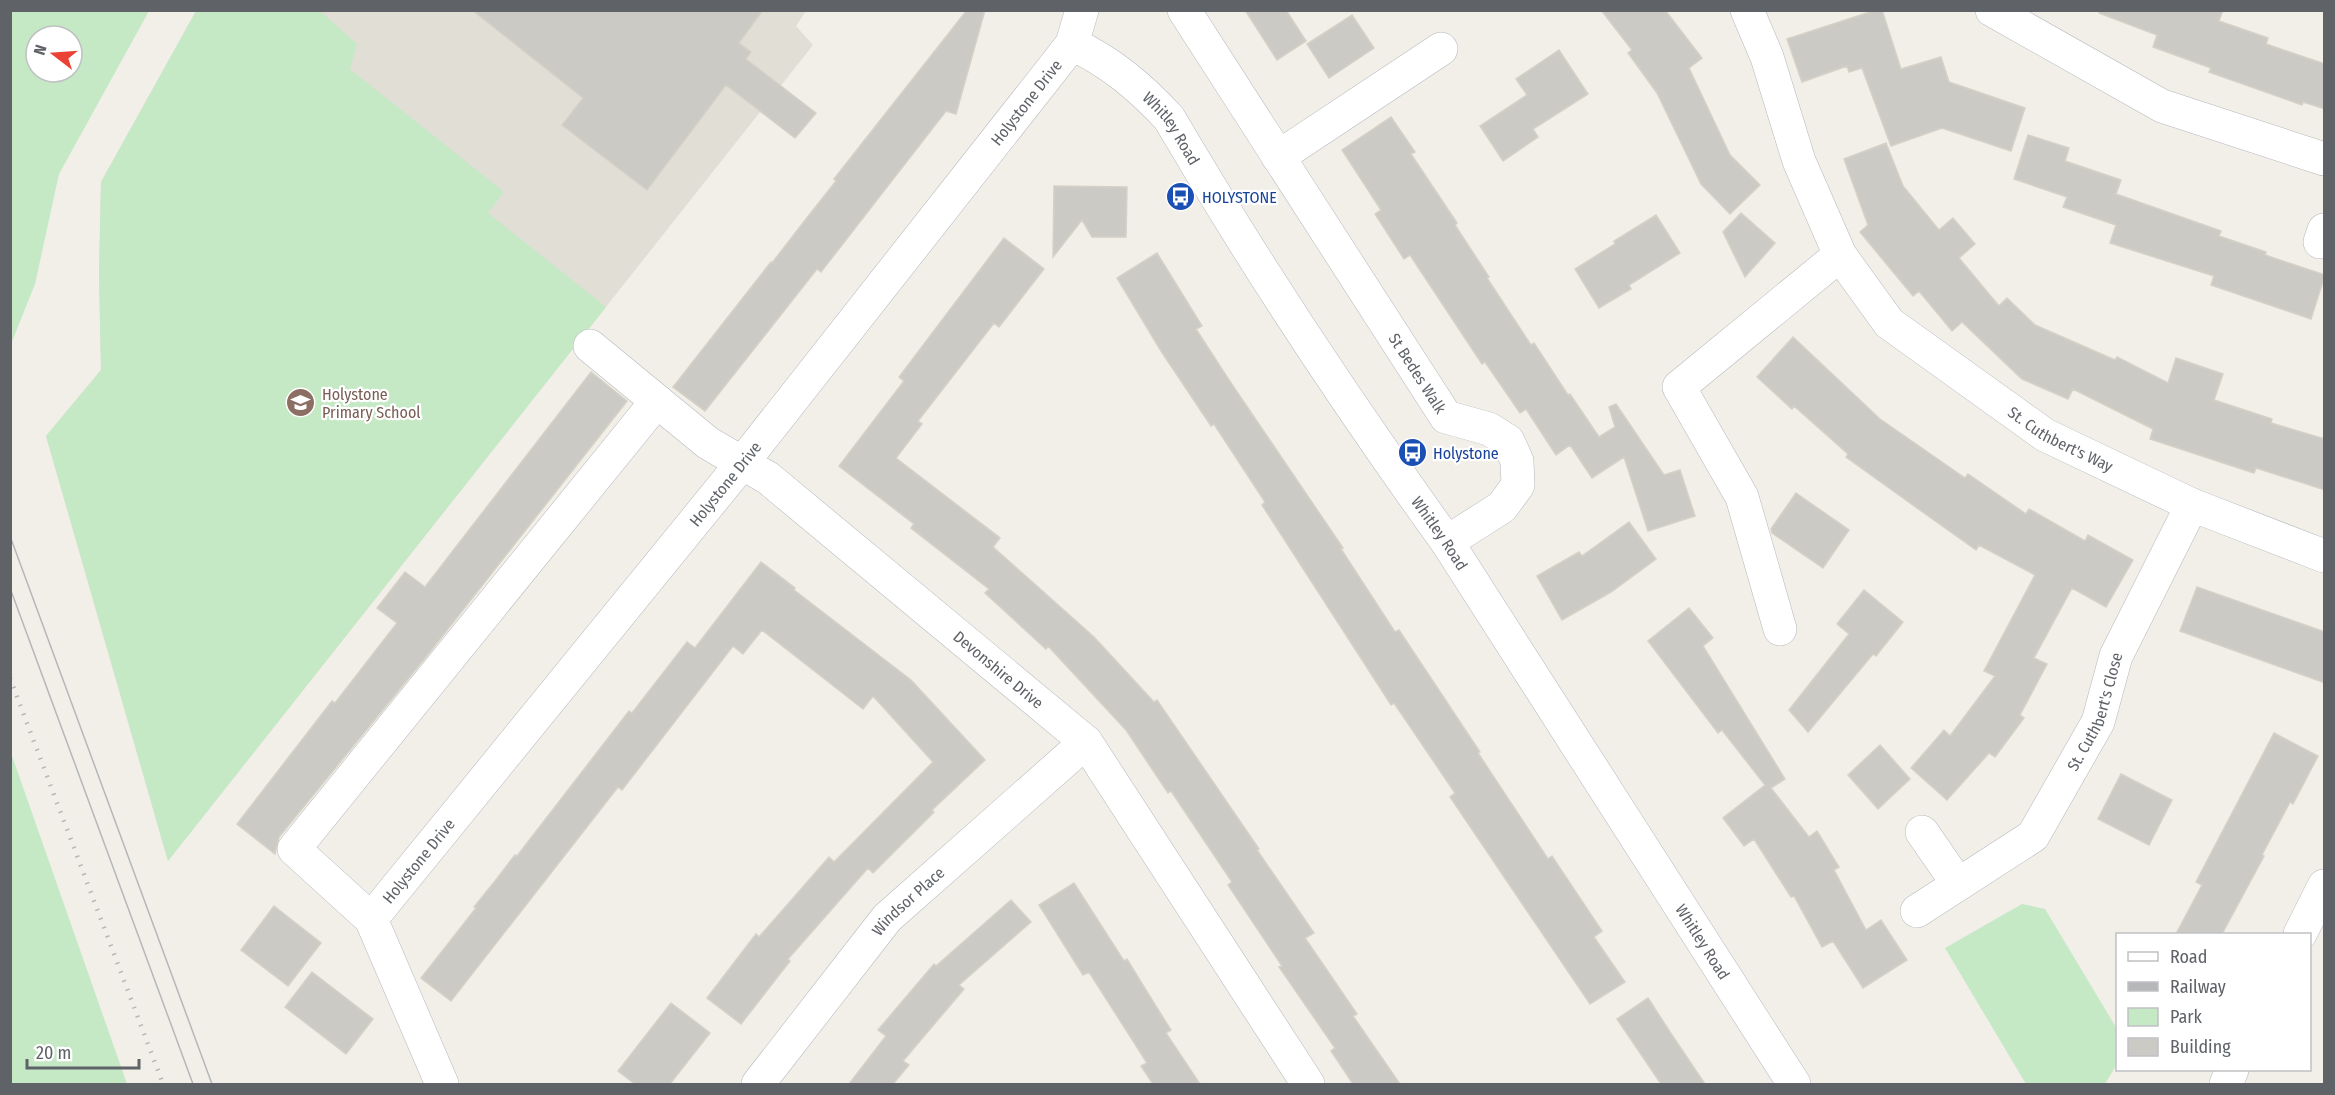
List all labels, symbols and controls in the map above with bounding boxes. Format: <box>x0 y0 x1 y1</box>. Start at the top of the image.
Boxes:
north arrow <box>24 24 84 84</box>
text: N <box>30 42 51 57</box>
street label: Holystone Drive <box>987 56 1066 149</box>
street label: Whitley Road <box>1139 88 1204 168</box>
bus stop icon: HOLYSTONE <box>1165 181 1197 213</box>
place label: HOLYSTONE <box>1202 188 1277 207</box>
street label: St Bedes Walk <box>1385 330 1450 418</box>
place label: Holystone Primary School <box>322 385 421 422</box>
school or university icon: Holystone Primary School <box>285 387 317 419</box>
street label: St. Cuthbert's Way <box>2004 403 2117 476</box>
bus stop icon: Holystone <box>1396 437 1428 469</box>
street label: Holystone Drive <box>686 438 765 530</box>
place label: Holystone <box>1433 444 1499 463</box>
street label: Whitley Road <box>1407 493 1472 574</box>
street label: Devonshire Drive <box>950 627 1047 713</box>
street label: St. Cuthbert's Close <box>2063 650 2127 774</box>
street label: Holystone Drive <box>379 815 459 907</box>
street label: Windsor Place <box>868 863 948 939</box>
street label: Whitley Road <box>1671 901 1734 983</box>
legend <box>2116 933 2311 1071</box>
text: Road <box>2170 946 2207 968</box>
text: Railway <box>2170 976 2226 998</box>
text: Park <box>2170 1006 2203 1028</box>
scale bar <box>27 1032 140 1070</box>
text: Building <box>2170 1036 2231 1058</box>
text: 20 m <box>36 1042 71 1064</box>

